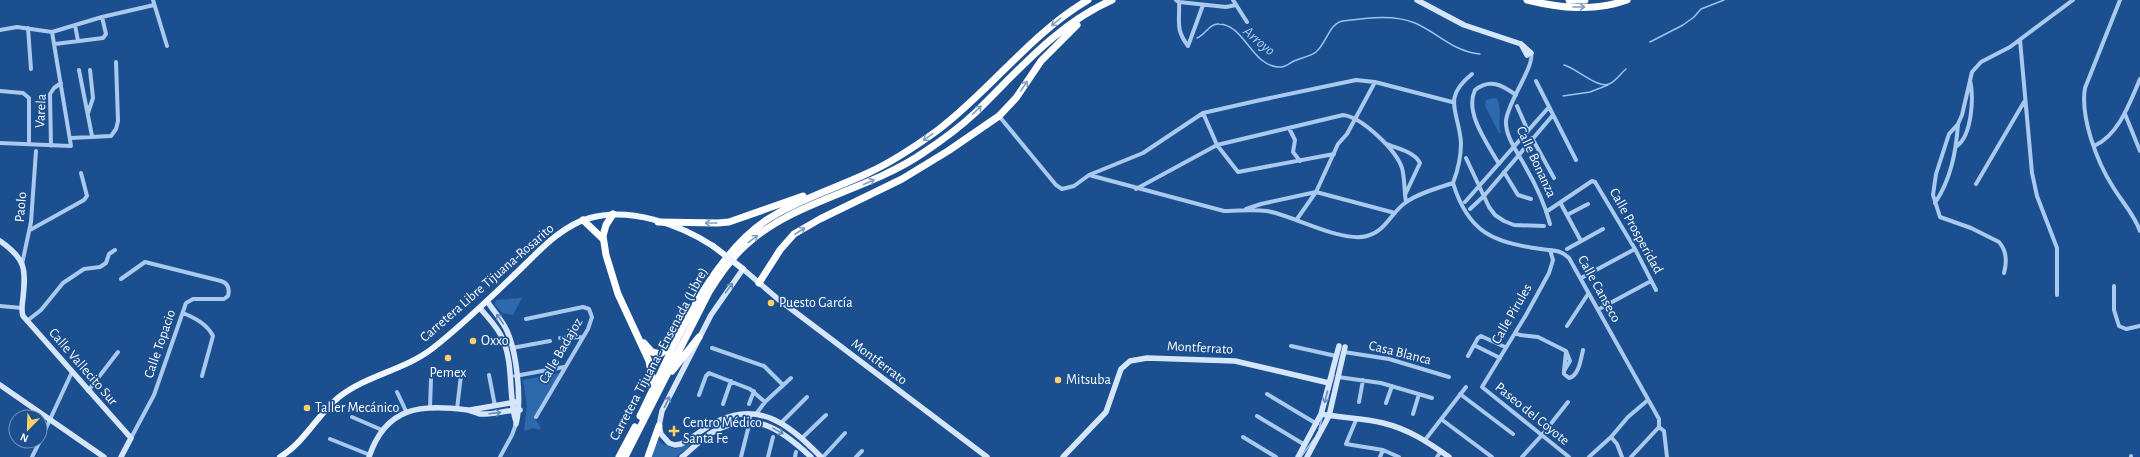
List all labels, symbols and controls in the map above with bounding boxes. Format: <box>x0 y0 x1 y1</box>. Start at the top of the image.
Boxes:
one-way arrow <box>1572 4 1585 11</box>
one-way arrow <box>1050 17 1061 26</box>
water label: Arroyo <box>1240 23 1278 58</box>
one-way arrow <box>1020 81 1028 92</box>
street label: Varela <box>33 93 49 129</box>
one-way arrow <box>972 106 982 115</box>
street label: Calle Bonanza <box>1513 124 1559 200</box>
one-way arrow <box>923 133 934 141</box>
one-way arrow <box>863 178 875 185</box>
street label: Calle Prosperidad <box>1607 186 1665 276</box>
street label: Paolo <box>13 191 29 223</box>
one-way arrow <box>705 219 718 227</box>
street label: Carretera Libre Tijuana-Rosarito <box>417 221 557 345</box>
one-way arrow <box>794 226 806 234</box>
one-way arrow <box>748 235 759 243</box>
street label: Calle Canseco <box>1575 253 1623 325</box>
street label: Carretera Tijuana - Ensenada (Libre) <box>607 265 711 443</box>
street label: Calle Pirules <box>1489 282 1535 346</box>
one-way arrow <box>725 283 733 294</box>
place label: Puesto García <box>779 296 853 310</box>
marker: Puesto García <box>766 298 776 308</box>
street label: Calle Topacio <box>142 308 178 380</box>
one-way arrow <box>496 314 504 325</box>
street label: Calle Badajoz <box>537 316 585 386</box>
street label: Calle Vallecito Sur <box>46 326 120 408</box>
place label: Oxxo <box>481 334 509 348</box>
marker: Oxxo <box>468 336 478 346</box>
street label: Montferrato <box>848 337 910 388</box>
street label: Casa Blanca <box>1367 338 1433 368</box>
street label: Montferrato <box>1167 339 1234 357</box>
marker: Pemex <box>443 353 453 363</box>
place label: Pemex <box>430 366 466 380</box>
place label: Mitsuba <box>1066 373 1111 387</box>
marker: Mitsuba <box>1053 375 1063 385</box>
street label: Paseo del Coyote <box>1492 380 1572 448</box>
one-way arrow <box>1321 390 1329 403</box>
one-way arrow <box>663 396 671 408</box>
place label: Taller Mecánico <box>315 401 399 415</box>
marker: Taller Mecánico <box>302 403 312 413</box>
north arrow <box>8 409 48 449</box>
one-way arrow <box>488 409 501 417</box>
place label: Centro Médico Santa Fe <box>683 416 762 446</box>
marker: Centro Médico Santa Fe <box>668 425 680 437</box>
one-way arrow <box>772 428 784 435</box>
text: N <box>19 431 30 444</box>

